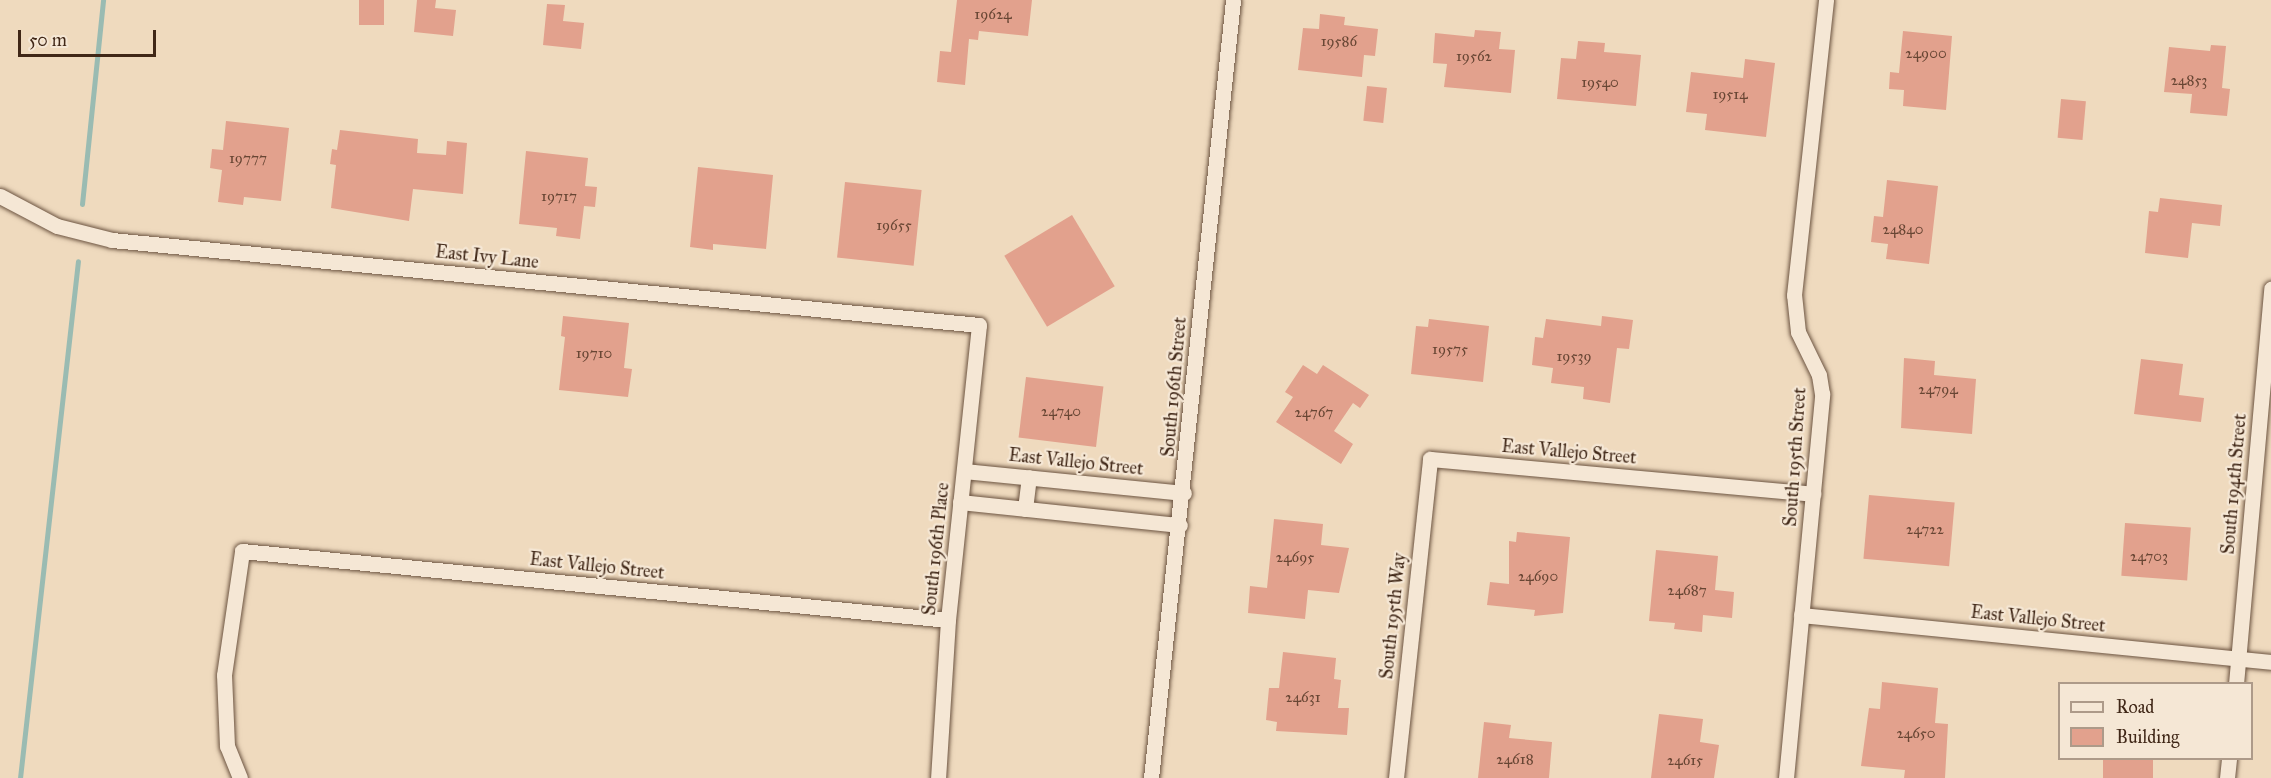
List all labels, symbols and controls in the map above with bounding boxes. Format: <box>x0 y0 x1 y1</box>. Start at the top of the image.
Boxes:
house number: 19624 <box>974 6 1012 24</box>
scale bar <box>21 18 159 56</box>
text: 50 m <box>29 29 67 51</box>
house number: 19586 <box>1321 33 1357 51</box>
house number: 24900 <box>1905 45 1947 63</box>
house number: 19562 <box>1456 48 1492 66</box>
house number: 24853 <box>2171 72 2207 90</box>
house number: 19540 <box>1581 74 1619 92</box>
house number: 19514 <box>1712 86 1748 104</box>
house number: 19777 <box>229 150 267 168</box>
house number: 19717 <box>541 188 577 206</box>
house number: 19655 <box>876 217 912 235</box>
house number: 24840 <box>1883 221 1923 239</box>
street label: East Ivy Lane <box>434 241 540 273</box>
street label: South 196th Street <box>1157 316 1191 458</box>
house number: 19575 <box>1432 341 1468 359</box>
house number: 19710 <box>576 345 612 363</box>
house number: 19539 <box>1557 348 1591 366</box>
house number: 24794 <box>1918 381 1958 399</box>
street label: South 195th Street <box>1779 387 1811 527</box>
house number: 24740 <box>1041 403 1081 421</box>
house number: 24767 <box>1295 404 1333 422</box>
street label: South 194th Street <box>2217 413 2251 555</box>
street label: East Vallejo Street <box>1501 435 1637 469</box>
street label: East Vallejo Street <box>1008 444 1144 480</box>
street label: South 196th Place <box>918 482 954 616</box>
house number: 24722 <box>1906 521 1944 539</box>
street label: East Vallejo Street <box>529 548 665 584</box>
house number: 24703 <box>2130 548 2168 566</box>
house number: 24695 <box>1276 549 1314 567</box>
street label: South 195th Way <box>1376 552 1410 680</box>
house number: 24690 <box>1518 568 1558 586</box>
house number: 24687 <box>1667 582 1707 600</box>
street label: East Vallejo Street <box>1970 601 2106 637</box>
legend <box>2058 682 2253 760</box>
house number: 24631 <box>1285 689 1321 707</box>
text: Road <box>2116 696 2154 718</box>
house number: 24650 <box>1896 725 1936 743</box>
text: Building <box>2116 726 2179 748</box>
house number: 24618 <box>1496 751 1534 769</box>
house number: 24615 <box>1667 752 1703 770</box>

